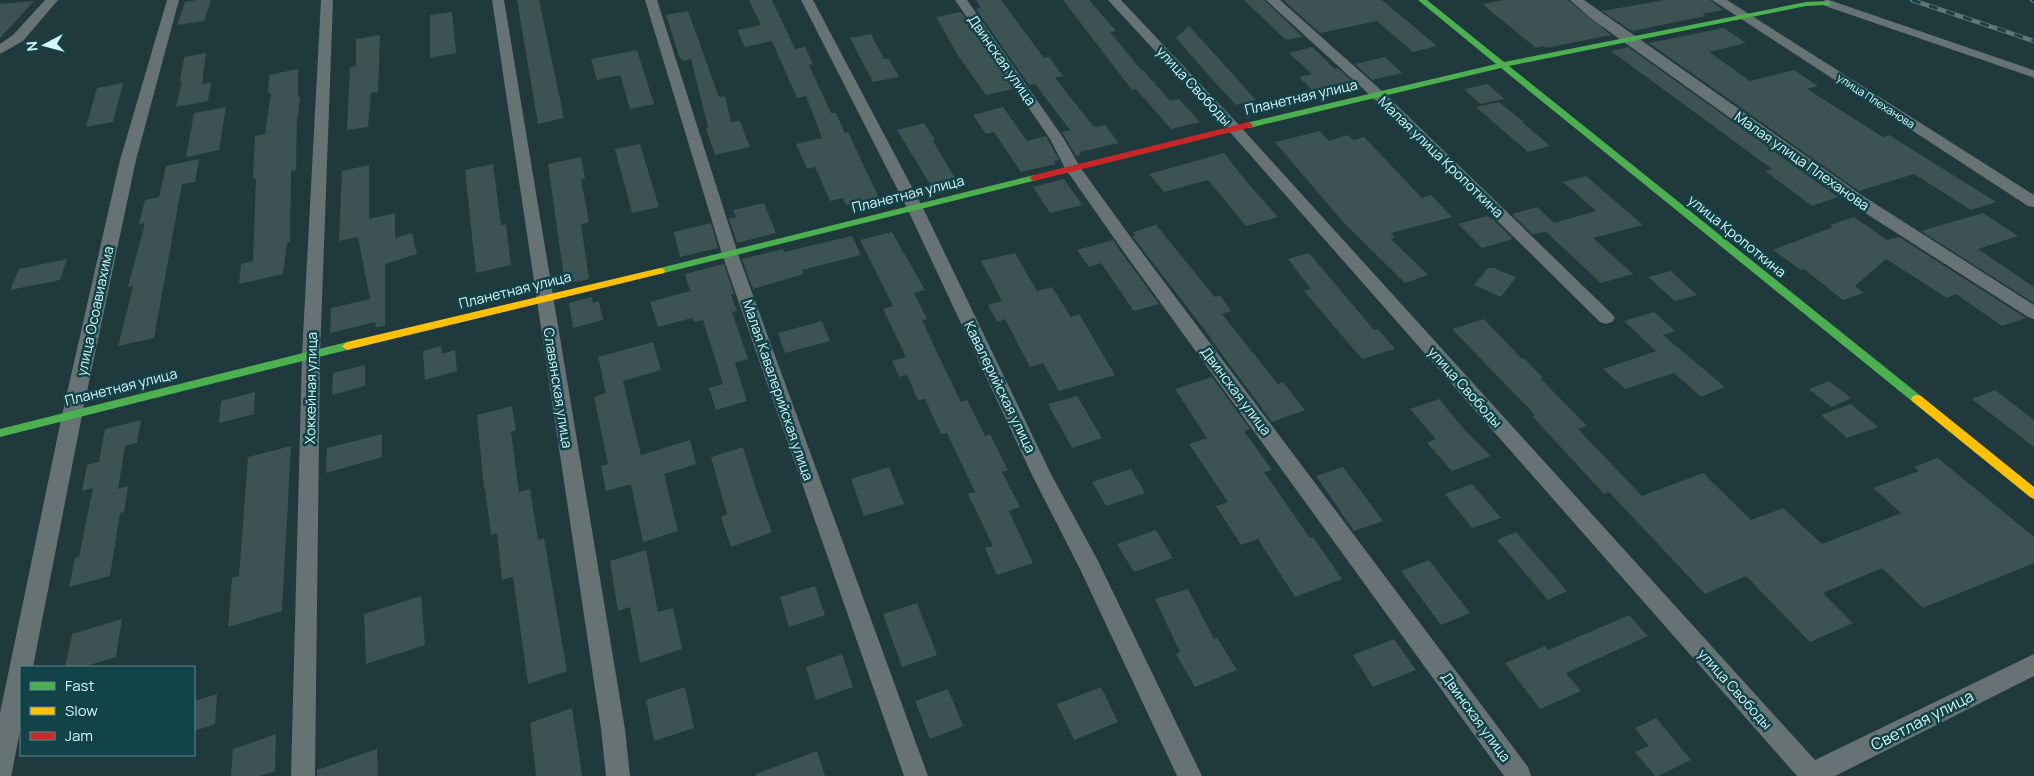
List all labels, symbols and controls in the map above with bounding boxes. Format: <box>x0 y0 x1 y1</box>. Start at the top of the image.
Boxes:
street label: Двинская улица <box>964 11 1041 109</box>
north arrow <box>20 20 70 70</box>
text: N <box>22 40 42 52</box>
street label: улица Свободы <box>1153 42 1236 130</box>
street label: улица Плеханова <box>1834 70 1918 131</box>
street label: Планетная улица <box>1243 74 1359 119</box>
street label: Малая улица Кропоткина <box>1375 92 1508 222</box>
street label: Малая улица Плеханова <box>1731 107 1874 214</box>
street label: Планетная улица <box>850 170 966 217</box>
street label: улица Кропоткина <box>1684 190 1790 281</box>
street label: улица Осоавиахима <box>71 244 118 377</box>
street label: Планетная улица <box>457 266 573 313</box>
street label: Малая Кавалерийская улица <box>739 297 818 483</box>
street label: Кавалерийская улица <box>960 318 1041 456</box>
street label: Славянская улица <box>540 326 577 450</box>
street label: Хоккейная улица <box>300 332 321 444</box>
street label: Двинская улица <box>1197 342 1276 439</box>
street label: улица Свободы <box>1424 342 1507 431</box>
street label: Планетная улица <box>63 363 179 410</box>
street label: улица Свободы <box>1694 644 1777 733</box>
legend <box>20 666 195 756</box>
street label: Двинская улица <box>1437 668 1515 765</box>
text: Fast <box>65 675 94 696</box>
street label: Светлая улица <box>1867 685 1977 755</box>
text: Slow <box>65 700 98 721</box>
text: Jam <box>65 725 93 746</box>

